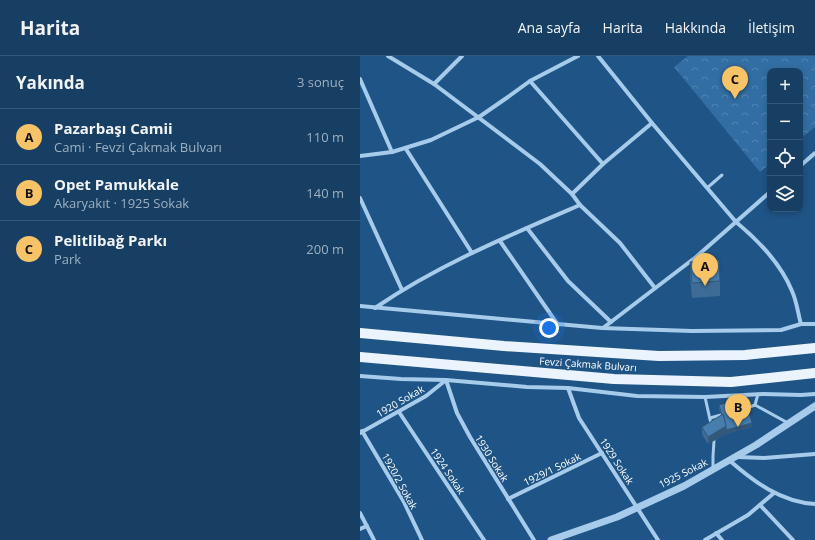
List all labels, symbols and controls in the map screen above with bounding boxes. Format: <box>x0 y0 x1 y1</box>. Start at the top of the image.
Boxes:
text: Harita <box>20 15 80 41</box>
text: Ana sayfa <box>518 18 581 37</box>
text: Harita <box>603 18 643 37</box>
text: Hakkında <box>665 18 726 37</box>
text: İletişim <box>748 18 795 37</box>
pin: C <box>722 66 748 99</box>
map controls <box>767 68 803 212</box>
button: + <box>767 68 803 104</box>
text: Yakında <box>16 71 85 94</box>
text: 3 sonuç <box>297 73 344 91</box>
button: − <box>767 104 803 140</box>
text: Pazarbaşı Camii <box>54 118 173 138</box>
text: A <box>25 128 33 146</box>
text: 110 m <box>306 128 344 146</box>
text: Cami · Fevzi Çakmak Bulvarı <box>54 138 222 156</box>
button: locate <box>767 140 803 176</box>
text: Opet Pamukkale <box>54 174 179 194</box>
button: layers <box>767 176 803 212</box>
text: B <box>25 184 33 202</box>
text: 140 m <box>306 184 344 202</box>
text: Akaryakıt · 1925 Sokak <box>54 194 189 212</box>
text: Pelitlibağ Parkı <box>54 230 167 250</box>
text: C <box>25 240 33 258</box>
text: 200 m <box>306 240 344 258</box>
text: Park <box>54 250 81 268</box>
pin: A <box>692 253 718 286</box>
your location <box>539 318 559 338</box>
street label: Fevzi Çakmak Bulvarı <box>539 354 637 374</box>
street label: 1920 Sokak <box>374 381 427 420</box>
pin: B <box>725 394 751 427</box>
street label: 1930 Sokak <box>472 432 512 485</box>
street label: 1929 Sokak <box>597 435 638 488</box>
street label: 1924 Sokak <box>427 445 469 498</box>
street label: 1929/1 Sokak <box>521 449 584 489</box>
street label: 1920/2 Sokak <box>379 450 422 512</box>
street label: 1925 Sokak <box>656 454 710 491</box>

